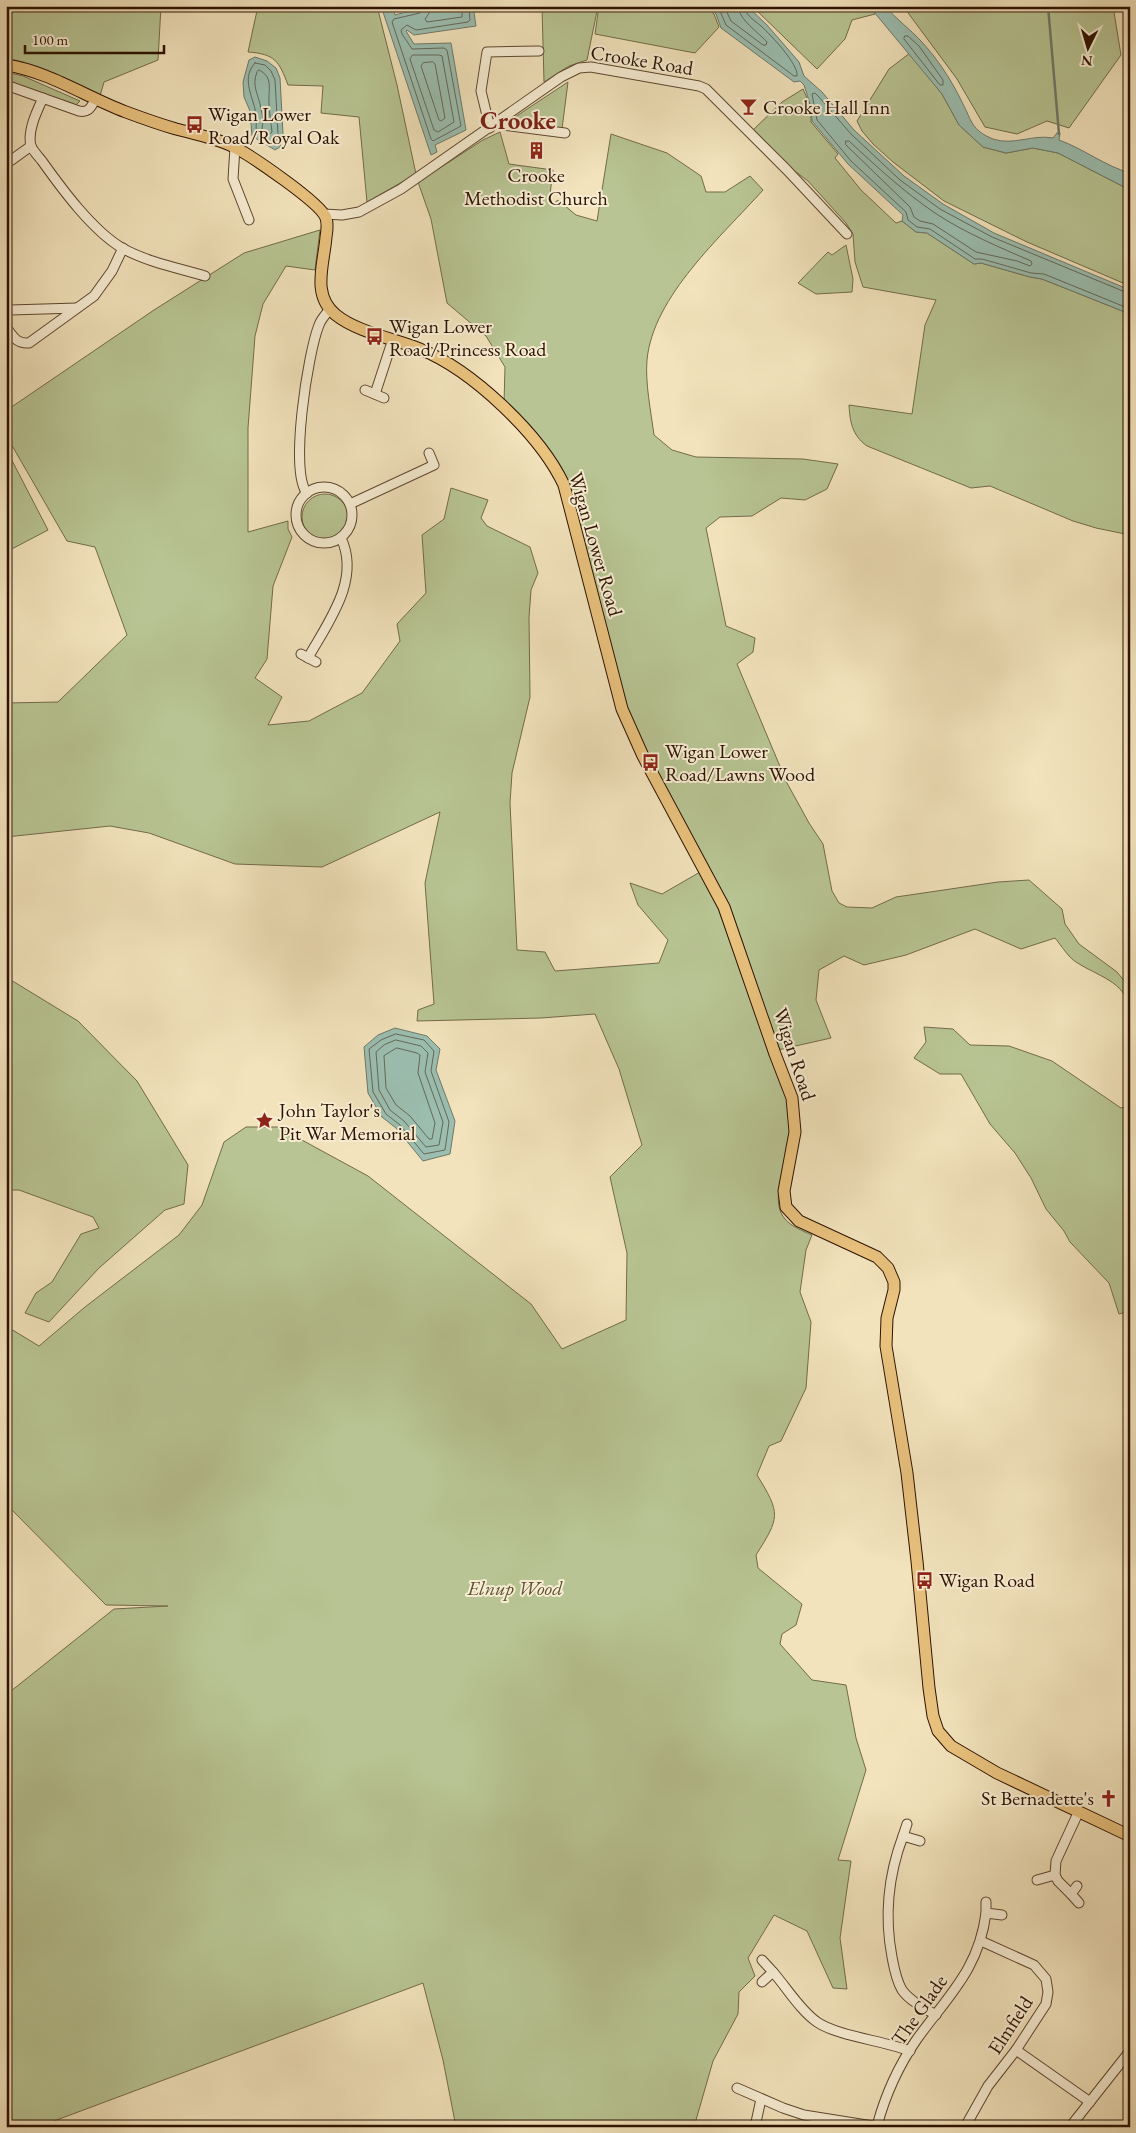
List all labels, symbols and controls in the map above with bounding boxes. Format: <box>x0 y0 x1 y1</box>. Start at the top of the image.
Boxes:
scale bar <box>25 22 164 54</box>
north arrow <box>1064 22 1114 72</box>
text: 100 m <box>32 30 69 49</box>
street label: Crooke Road <box>589 39 696 81</box>
text: N <box>1080 51 1093 70</box>
place label: Crooke Hall Inn <box>763 94 891 120</box>
bar icon: Crooke Hall Inn <box>739 97 759 117</box>
place label: Wigan Lower Road/Royal Oak <box>208 101 340 150</box>
district label: Crooke <box>480 104 556 136</box>
bus stop icon: Wigan Lower Road/Royal Oak <box>184 115 204 135</box>
building icon: Crooke Methodist Church <box>526 141 546 161</box>
place label: Crooke Methodist Church <box>464 162 608 211</box>
place label: Wigan Lower Road/Princess Road <box>389 313 547 362</box>
bus stop icon: Wigan Lower Road/Princess Road <box>365 327 385 347</box>
street label: Wigan Lower Road <box>563 469 629 620</box>
place label: Wigan Lower Road/Lawns Wood <box>665 738 816 787</box>
bus stop icon: Wigan Lower Road/Lawns Wood <box>641 753 661 773</box>
street label: Wigan Road <box>768 1004 822 1104</box>
place label: John Taylor's Pit War Memorial <box>277 1097 416 1146</box>
place icon: John Taylor's Pit War Memorial <box>255 1111 275 1131</box>
place label: Wigan Road <box>939 1567 1036 1593</box>
bus stop icon: Wigan Road <box>915 1570 935 1590</box>
park label: Elnup Wood <box>466 1575 563 1601</box>
place label: St Bernadette's <box>981 1785 1094 1811</box>
church icon: St Bernadette's <box>1098 1788 1118 1808</box>
street label: The Glade <box>885 1969 953 2051</box>
street label: Elmfield <box>981 1990 1039 2059</box>

